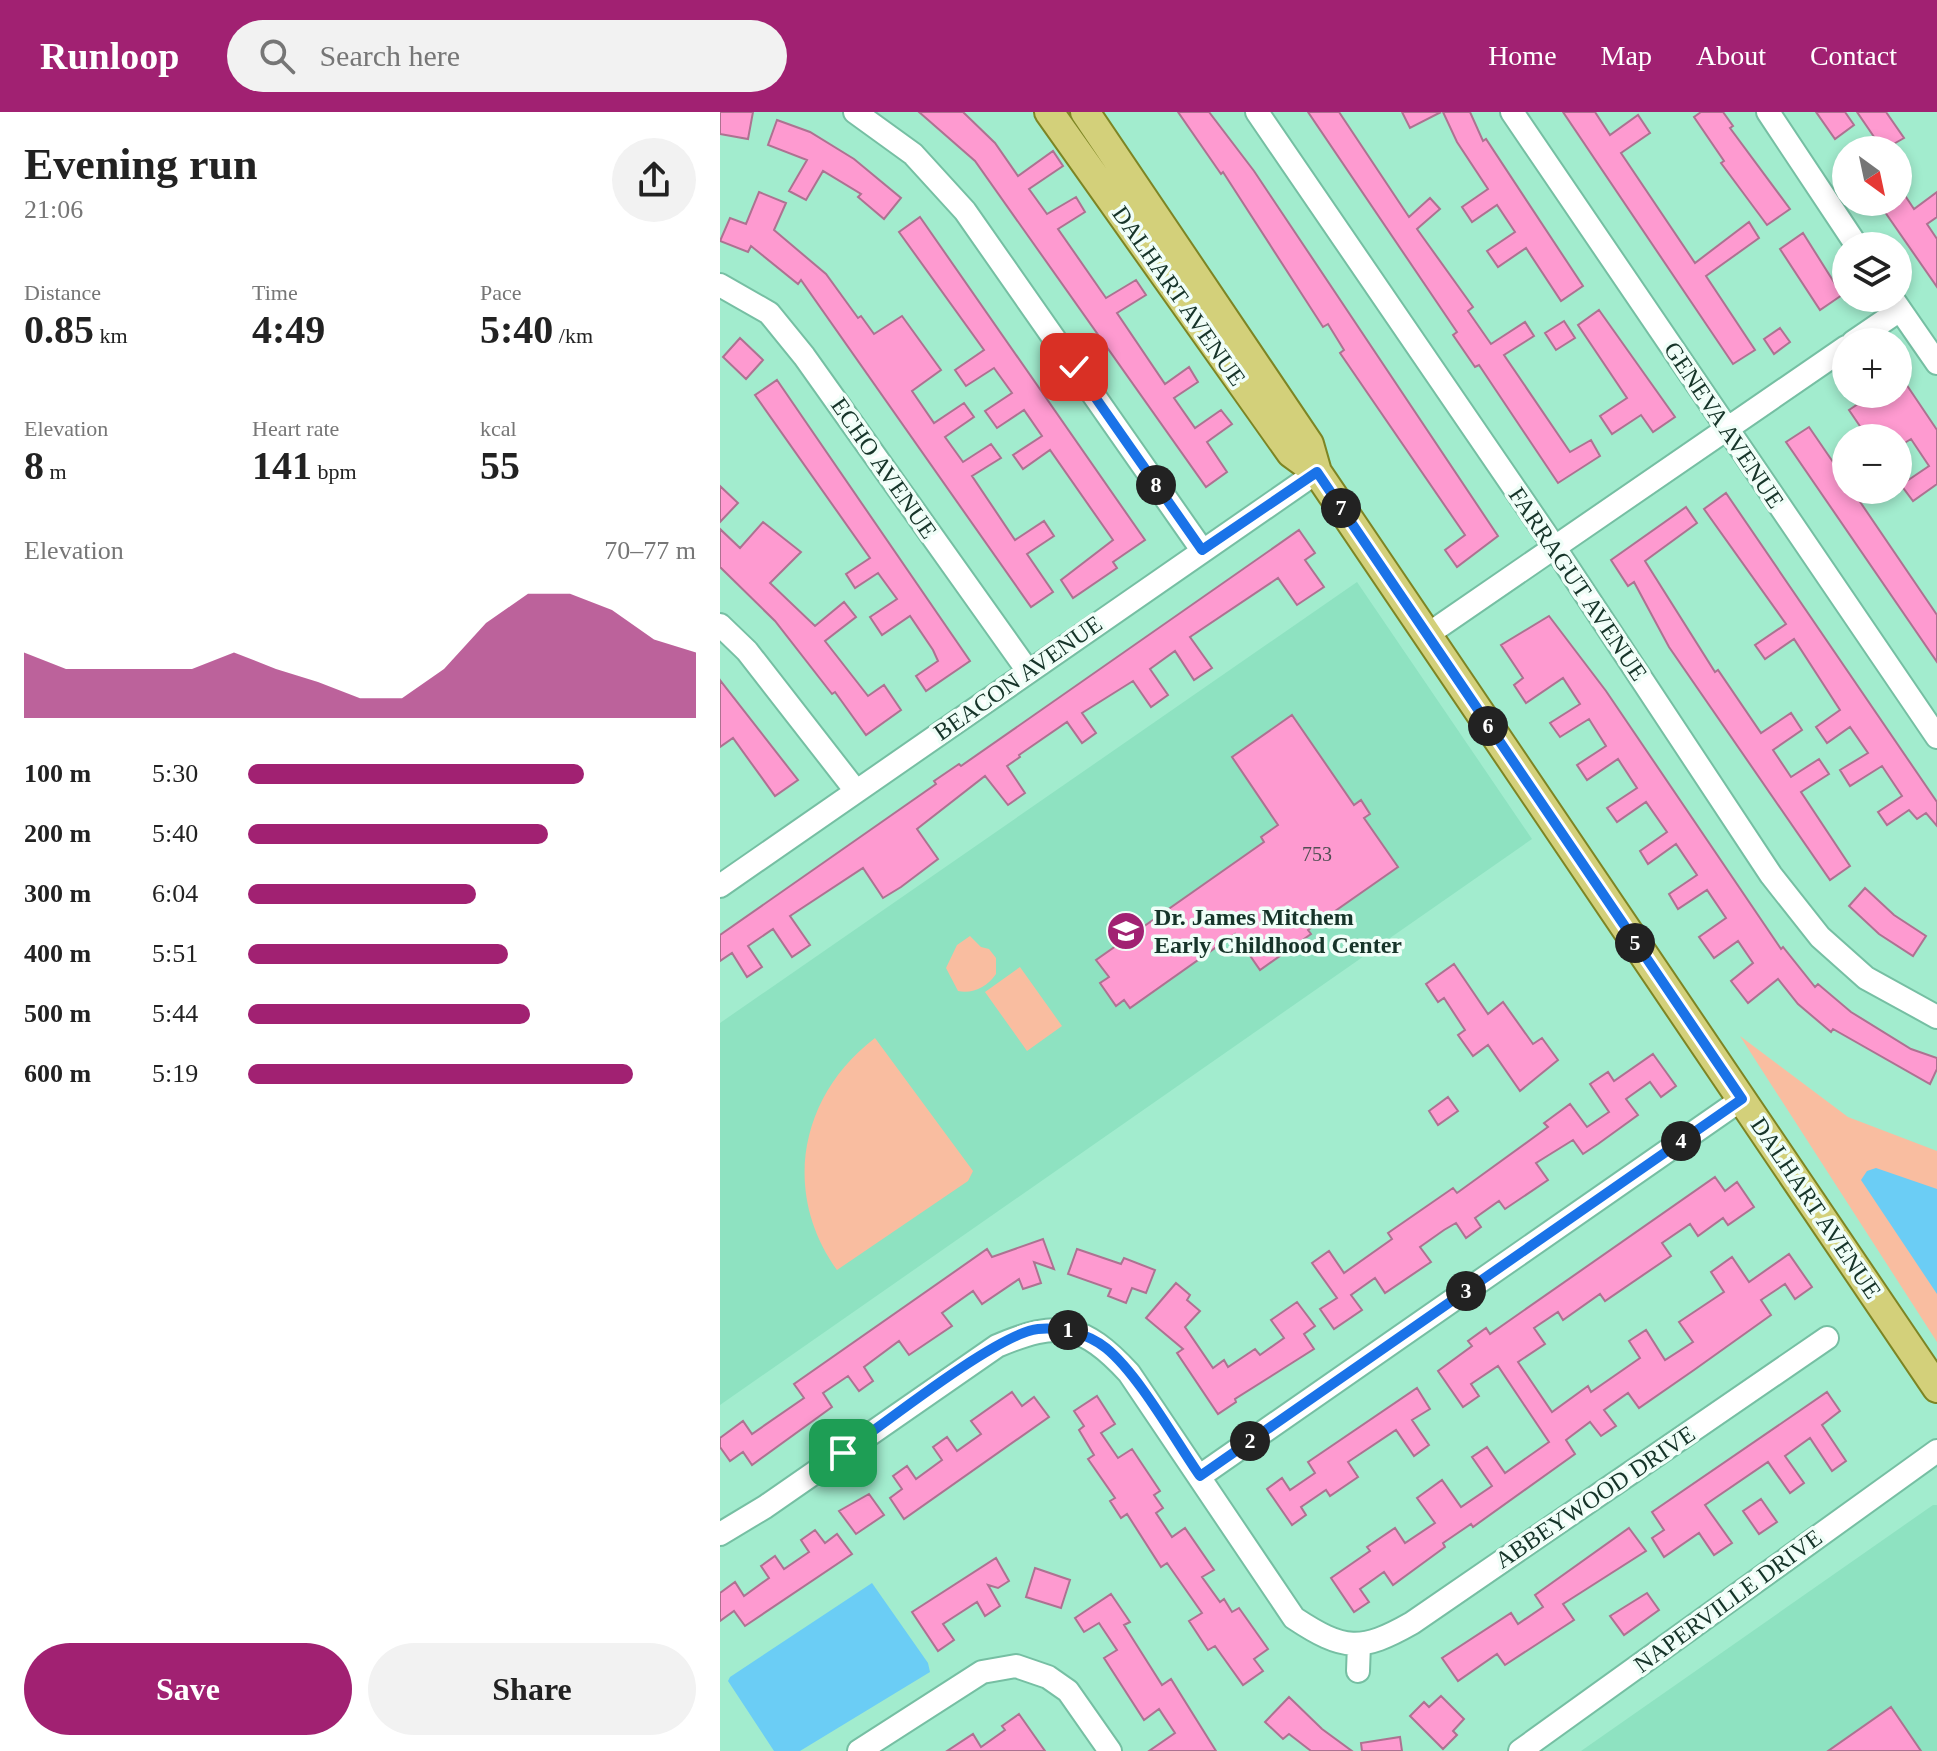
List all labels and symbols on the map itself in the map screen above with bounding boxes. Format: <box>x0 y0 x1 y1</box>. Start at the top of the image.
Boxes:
north arrow <box>1832 136 1912 216</box>
street label: DALHART AVENUE <box>1107 201 1251 391</box>
pin <box>1040 333 1108 401</box>
street label: GENEVA AVENUE <box>1659 337 1789 513</box>
street label: ECHO AVENUE <box>826 393 942 543</box>
pin: 8 <box>1136 465 1176 505</box>
street label: FARRAGUT AVENUE <box>1504 482 1652 686</box>
pin: 7 <box>1321 488 1361 528</box>
street label: BEACON AVENUE <box>929 610 1107 746</box>
pin: 6 <box>1468 706 1508 746</box>
house number: 753 <box>1302 843 1332 865</box>
place label: Dr. James Mitchem Early Childhood Center <box>1154 904 1402 958</box>
school or university icon: Dr. James Mitchem Early Childhood Center <box>1105 910 1147 952</box>
pin: 5 <box>1615 923 1655 963</box>
street label: DALHART AVENUE <box>1746 1112 1886 1304</box>
pin: 4 <box>1661 1121 1701 1161</box>
pin: 3 <box>1446 1271 1486 1311</box>
pin: 1 <box>1048 1310 1088 1350</box>
pin <box>809 1419 877 1487</box>
street label: ABBEYWOOD DRIVE <box>1490 1420 1700 1574</box>
pin: 2 <box>1230 1421 1270 1461</box>
street label: NAPERVILLE DRIVE <box>1629 1524 1827 1678</box>

